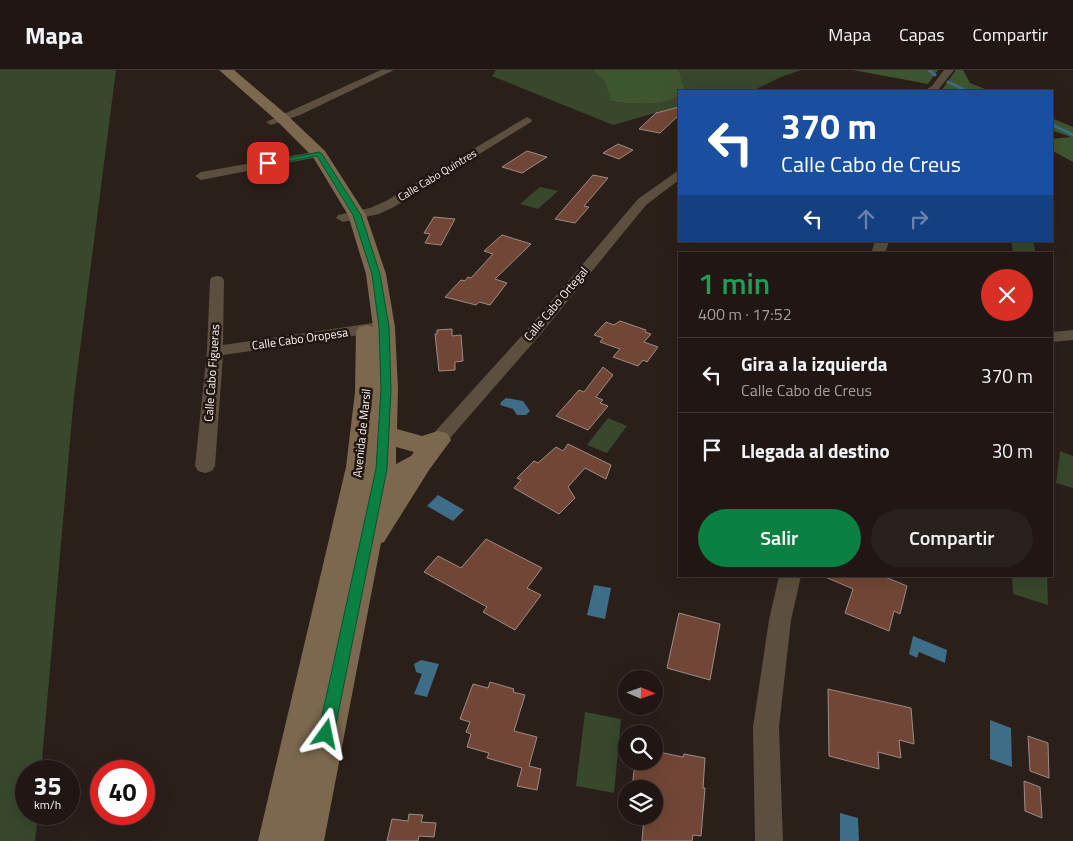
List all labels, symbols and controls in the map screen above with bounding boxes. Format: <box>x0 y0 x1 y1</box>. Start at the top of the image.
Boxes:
text: Mapa <box>25 17 83 53</box>
text: Mapa <box>828 21 871 48</box>
text: Capas <box>899 21 945 48</box>
text: Compartir <box>973 21 1048 48</box>
text: 370 m <box>781 99 877 153</box>
icon: left <box>698 110 763 175</box>
pin <box>247 142 289 184</box>
street label: Calle Cabo Quintres <box>394 145 480 205</box>
text: Calle Cabo de Creus <box>781 147 961 181</box>
icon: arrive <box>254 149 282 177</box>
icon: left <box>799 205 827 233</box>
icon: ahead <box>852 205 880 233</box>
icon: right <box>905 205 933 233</box>
text: 1 min <box>698 260 770 306</box>
street label: Calle Cabo Ortegal <box>519 262 592 345</box>
button: close <box>981 269 1033 321</box>
text: 400 m · 17:52 <box>698 302 792 326</box>
street label: Calle Cabo Oropesa <box>251 322 349 355</box>
street label: Calle Cabo Figueras <box>199 323 224 422</box>
text: Gira a la izquierda <box>741 349 888 378</box>
icon: left <box>698 361 726 389</box>
text: 370 m <box>981 361 1033 390</box>
text: Calle Cabo de Creus <box>741 378 872 402</box>
street label: Avenida de Marsil <box>347 388 376 478</box>
icon: arrive <box>698 436 726 464</box>
text: Llegada al destino <box>741 436 890 465</box>
text: 30 m <box>992 436 1033 465</box>
button: Salir <box>698 509 861 567</box>
button: Compartir <box>871 509 1033 567</box>
north arrow <box>618 670 662 715</box>
map controls <box>618 670 663 825</box>
position arrow <box>299 707 351 759</box>
button: search <box>618 725 663 770</box>
speed limit sign: 40 <box>90 760 155 825</box>
text: 35 <box>33 767 62 805</box>
button: layers <box>618 780 663 825</box>
text: km/h <box>34 795 61 814</box>

